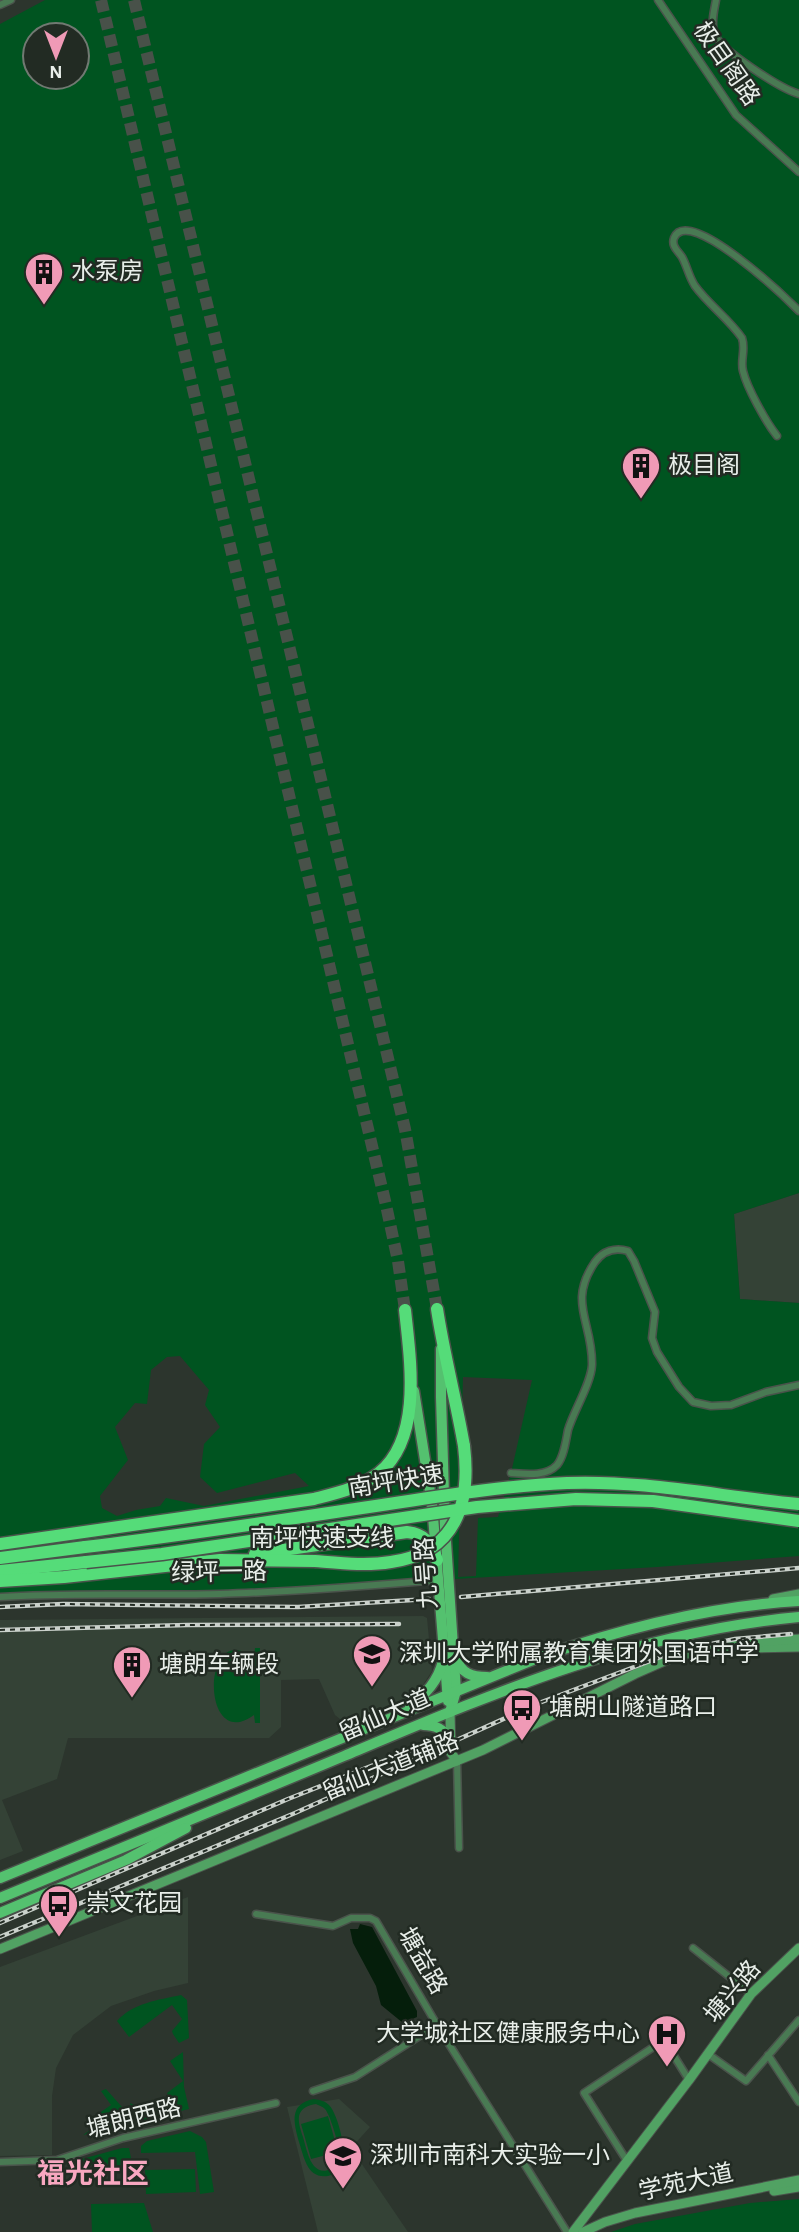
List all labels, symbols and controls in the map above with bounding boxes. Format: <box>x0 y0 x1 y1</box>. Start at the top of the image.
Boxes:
street label: 极目阁路 <box>689 17 765 110</box>
north arrow <box>21 21 91 91</box>
text: N <box>49 62 63 81</box>
building icon: 水泵房 <box>23 251 65 306</box>
place label: 水泵房 <box>71 258 143 284</box>
building icon: 极目阁 <box>620 445 662 500</box>
place label: 极目阁 <box>668 452 740 478</box>
street label: 南坪快速 <box>346 1461 445 1501</box>
street label: 南坪快速支线 <box>250 1525 394 1551</box>
street label: 九号路 <box>411 1536 441 1610</box>
street label: 绿坪一路 <box>171 1558 267 1586</box>
school or university icon: 深圳大学附属教育集团外国语中学 <box>351 1633 393 1688</box>
place label: 深圳大学附属教育集团外国语中学 <box>399 1640 759 1666</box>
building icon: 塘朗车辆段 <box>111 1644 153 1699</box>
place label: 塘朗车辆段 <box>159 1651 279 1677</box>
street label: 留仙大道 <box>335 1684 434 1746</box>
bus stop icon: 塘朗山隧道路口 <box>501 1687 543 1742</box>
place label: 塘朗山隧道路口 <box>549 1694 717 1720</box>
street label: 留仙大道辅路 <box>319 1727 462 1805</box>
bus stop icon: 崇文花园 <box>38 1883 80 1938</box>
place label: 崇文花园 <box>86 1890 182 1916</box>
street label: 塘益路 <box>394 1923 452 1998</box>
street label: 塘兴路 <box>699 1955 765 2027</box>
hospital icon: 大学城社区健康服务中心 <box>646 2013 688 2068</box>
place label: 大学城社区健康服务中心 <box>376 2020 640 2046</box>
street label: 塘朗西路 <box>84 2094 183 2142</box>
school or university icon: 深圳市南科大实验一小 <box>322 2135 364 2190</box>
place label: 深圳市南科大实验一小 <box>370 2142 610 2168</box>
district label: 福光社区 <box>37 2159 149 2189</box>
street label: 学苑大道 <box>636 2159 735 2205</box>

